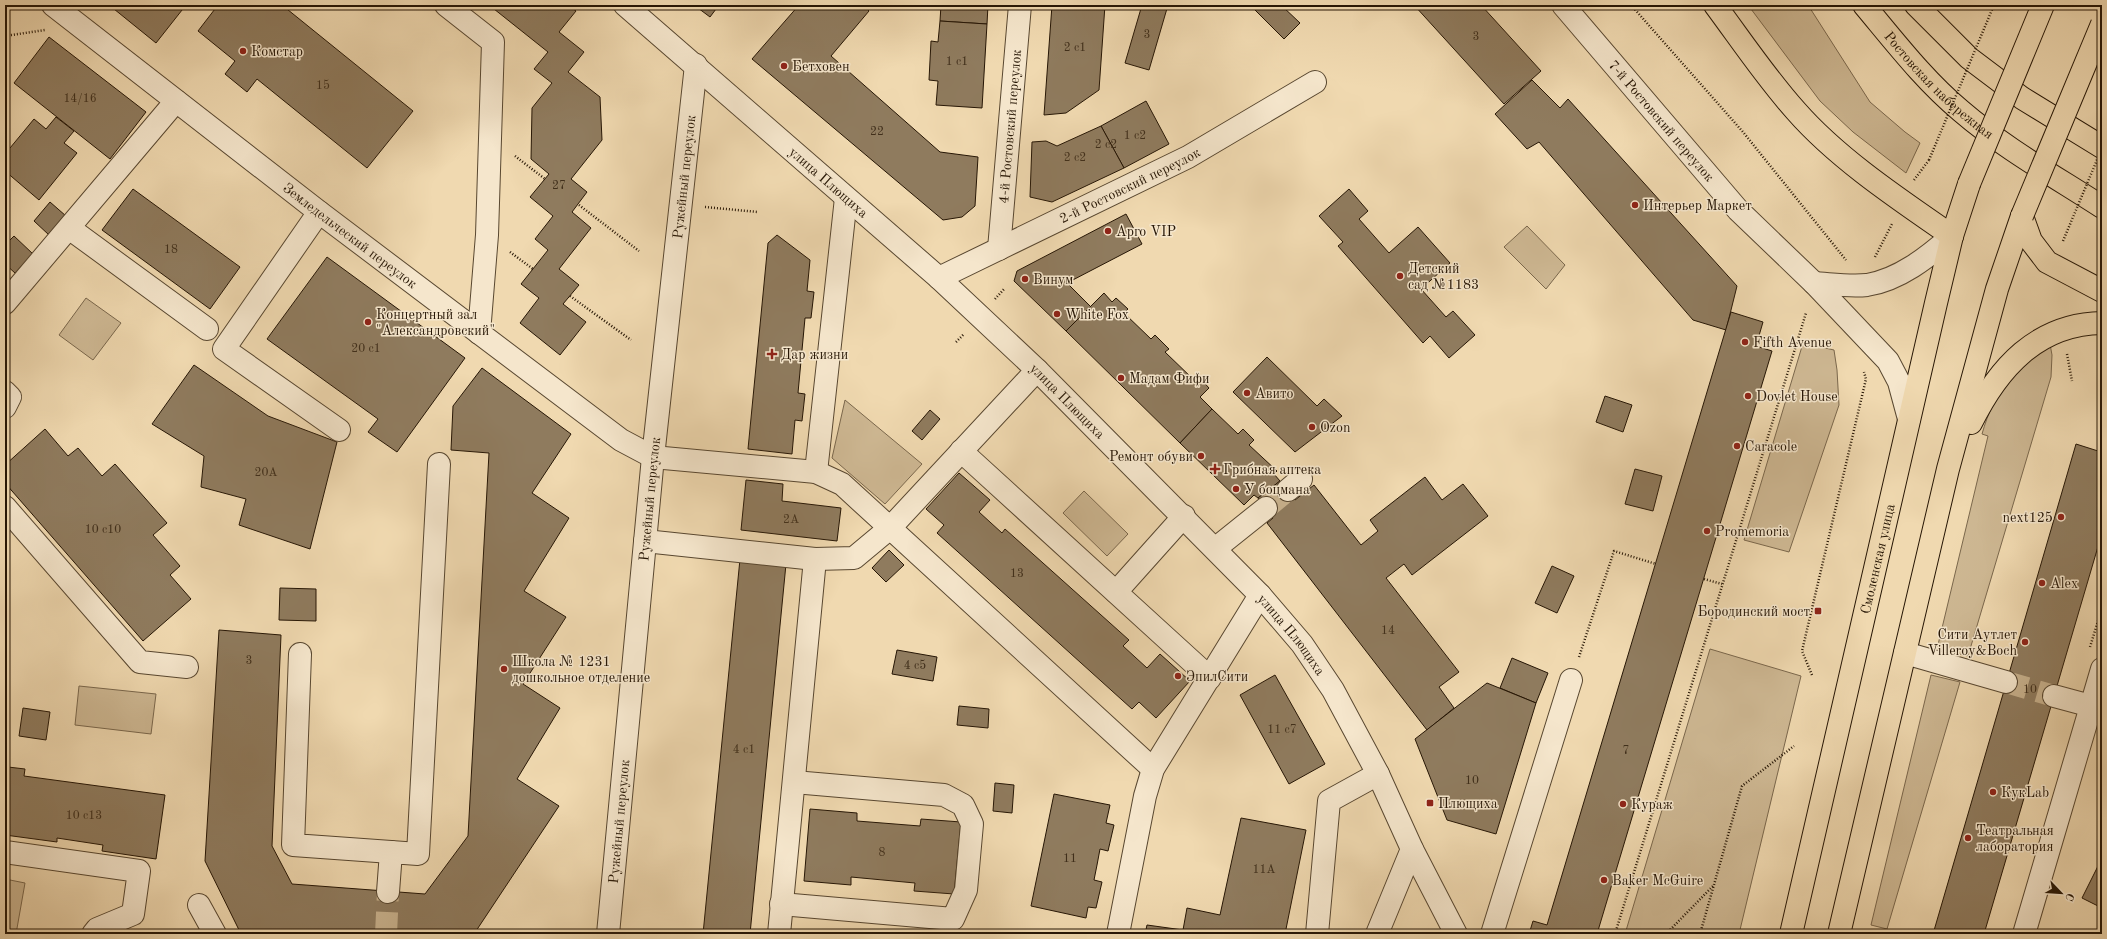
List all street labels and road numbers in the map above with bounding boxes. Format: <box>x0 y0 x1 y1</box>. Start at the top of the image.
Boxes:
street label: Ростовская набережная <box>1881 29 1996 142</box>
street label: 4-й Ростовский переулок <box>997 49 1024 204</box>
street label: 7-й Ростовский переулок <box>1605 58 1716 185</box>
street label: Ружейный переулок <box>671 114 698 240</box>
street label: улица Плющиха <box>786 145 870 221</box>
street label: 2-й Ростовский переулок <box>1058 146 1203 226</box>
street label: Земледельческий переулок <box>280 181 419 291</box>
street label: улица Плющиха <box>1027 361 1107 442</box>
street label: Ружейный переулок <box>637 436 663 562</box>
street label: Смоленская улица <box>1859 502 1898 616</box>
street label: улица Плющиха <box>1255 592 1327 678</box>
street label: Ружейный переулок <box>607 759 632 884</box>

